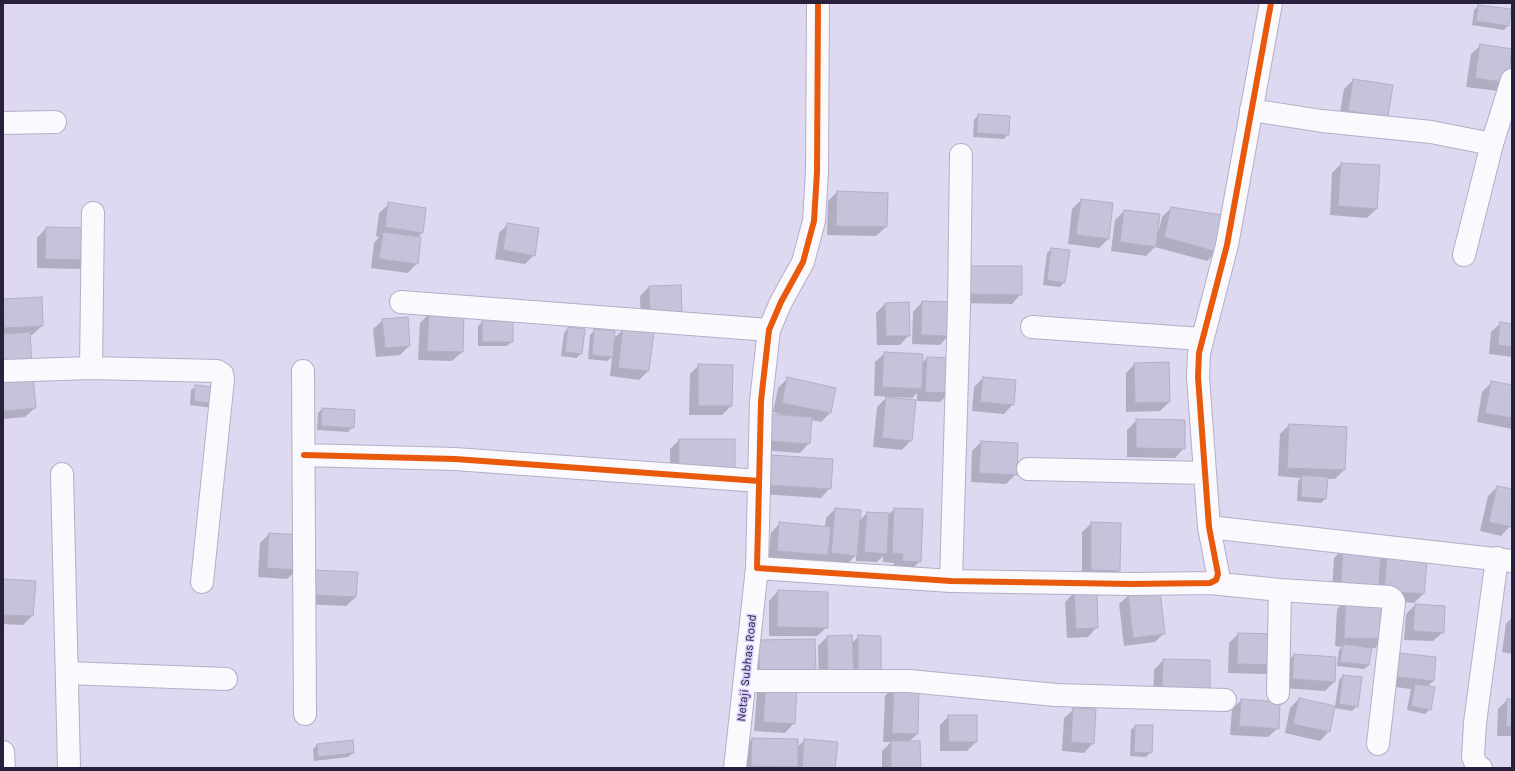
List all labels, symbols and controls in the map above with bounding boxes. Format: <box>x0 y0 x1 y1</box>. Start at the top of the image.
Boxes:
street label: Netaji Subhas Road <box>734 614 760 722</box>

